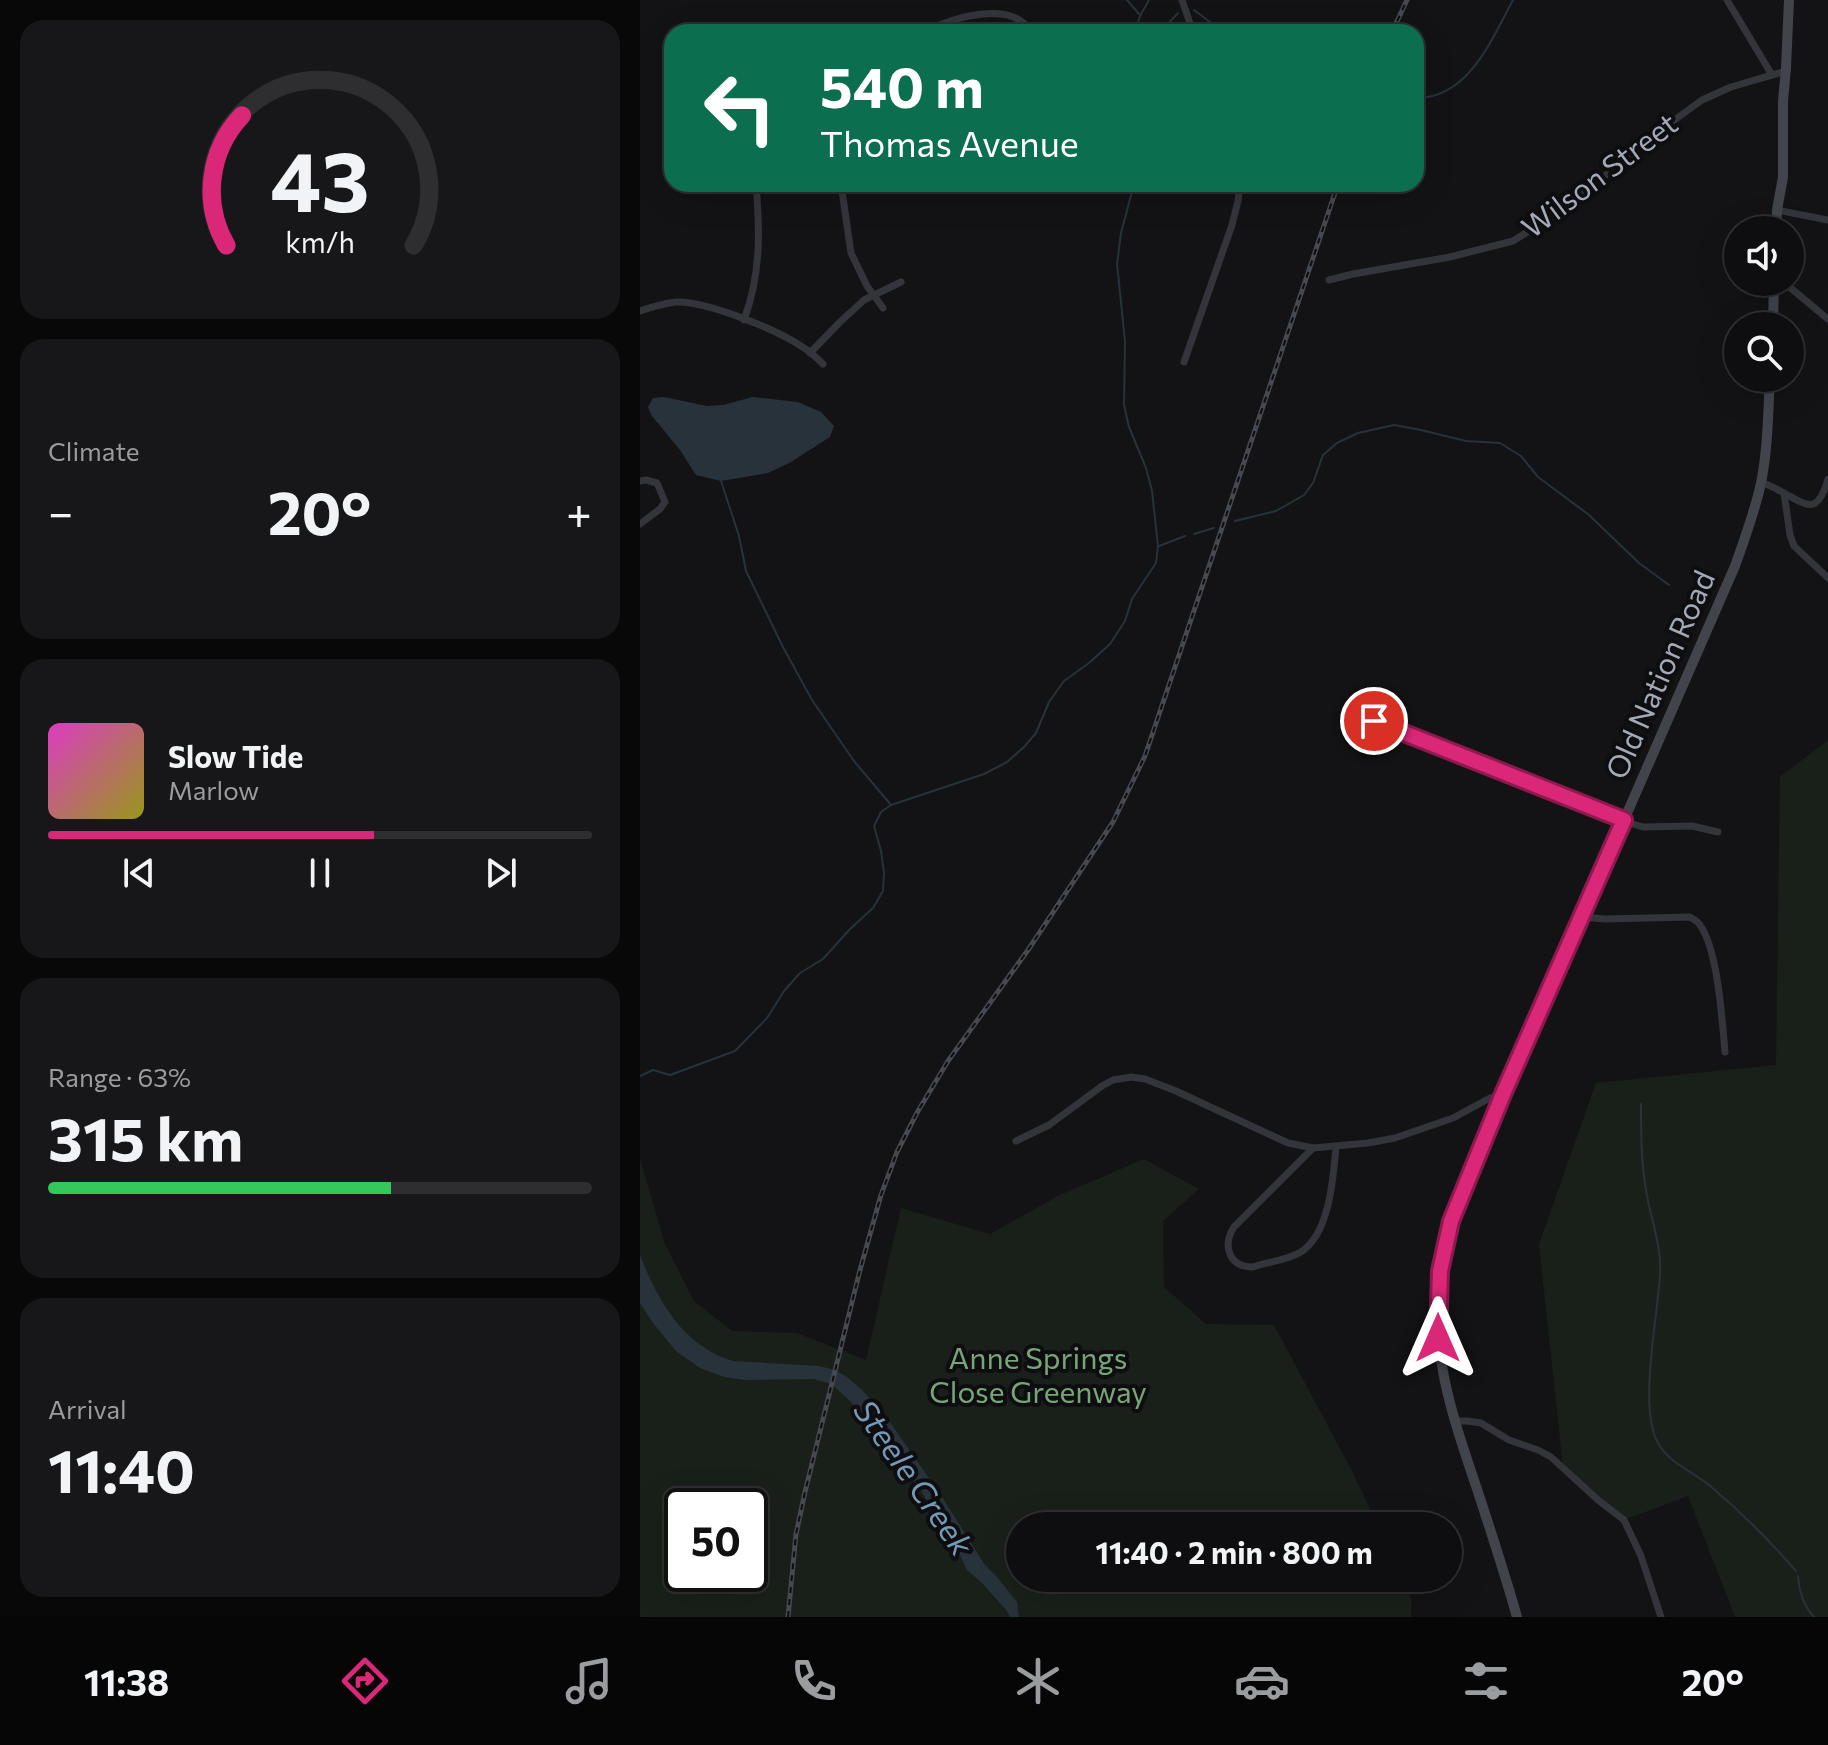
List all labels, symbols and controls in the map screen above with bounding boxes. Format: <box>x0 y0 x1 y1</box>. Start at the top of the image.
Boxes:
text: 540 m <box>820 51 984 120</box>
icon: left <box>688 56 792 160</box>
street label: Wilson Street <box>1513 103 1684 245</box>
text: Thomas Avenue <box>820 120 1079 164</box>
text: 43 <box>270 126 370 228</box>
map controls <box>1724 216 1804 392</box>
button: sound <box>1724 216 1804 296</box>
text: km/h <box>285 224 355 259</box>
button: search <box>1724 312 1804 392</box>
text: Climate <box>48 435 140 466</box>
text: 20° <box>268 474 371 547</box>
text: − <box>48 484 73 538</box>
text: + <box>566 484 592 538</box>
street label: Old Nation Road <box>1596 564 1721 784</box>
pin <box>1340 687 1408 755</box>
icon: arrive <box>1352 699 1396 743</box>
text: Slow Tide <box>168 737 303 774</box>
text: Marlow <box>168 774 259 805</box>
icon: previous <box>117 851 161 895</box>
icon: pause <box>298 851 342 895</box>
icon: next <box>479 851 523 895</box>
text: Range · 63% <box>48 1061 191 1092</box>
text: 315 km <box>48 1100 243 1173</box>
position arrow <box>1396 1296 1480 1380</box>
park label: Anne Springs Close Greenway <box>929 1338 1147 1409</box>
water label: Steele Creek <box>846 1391 983 1563</box>
text: Arrival <box>48 1393 127 1424</box>
text: 11:40 <box>48 1432 195 1505</box>
speed limit sign: 50 <box>664 1488 768 1592</box>
text: 11:40 · 2 min · 800 m <box>1095 1533 1373 1570</box>
icon: directions <box>337 1653 393 1709</box>
icon: music <box>561 1653 617 1709</box>
icon: phone <box>786 1653 842 1709</box>
icon: climate <box>1010 1653 1066 1709</box>
icon: car <box>1234 1653 1290 1709</box>
icon: filters <box>1458 1653 1514 1709</box>
text: 11:38 <box>84 1659 169 1703</box>
text: 20° <box>1682 1659 1744 1703</box>

